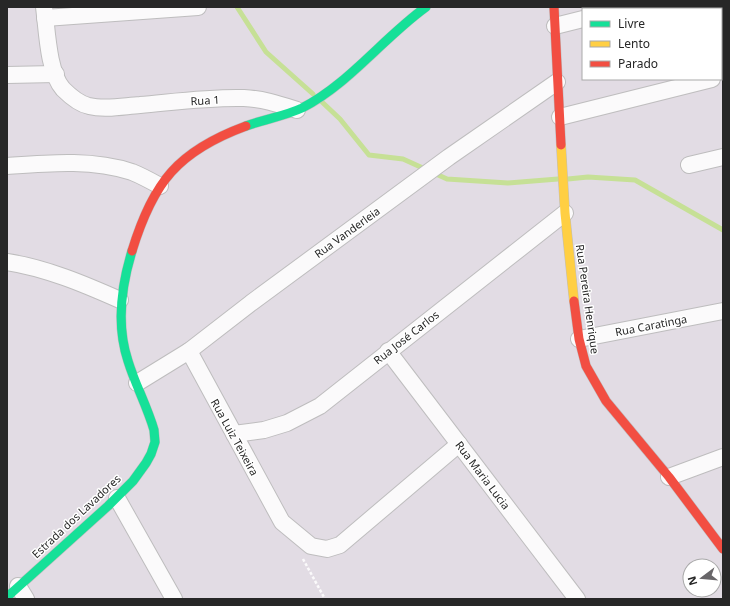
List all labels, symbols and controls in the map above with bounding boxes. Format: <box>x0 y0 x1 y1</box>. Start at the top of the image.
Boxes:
legend <box>582 8 722 80</box>
text: Livre <box>618 15 645 32</box>
text: Lento <box>618 35 650 52</box>
text: Parado <box>618 55 658 72</box>
street label: Rua 1 <box>190 92 220 108</box>
street label: Rua Vanderleia <box>311 203 383 261</box>
street label: Rua Pereira Henrique <box>573 243 603 355</box>
street label: Rua José Carlos <box>370 307 442 367</box>
street label: Rua Caratinga <box>614 311 688 339</box>
street label: Rua Luiz Teixeira <box>208 396 262 478</box>
street label: Rua Maria Lucia <box>452 438 514 512</box>
street label: Estrada dos Lavadores <box>28 471 124 561</box>
north arrow <box>682 558 722 598</box>
text: N <box>683 575 700 587</box>

